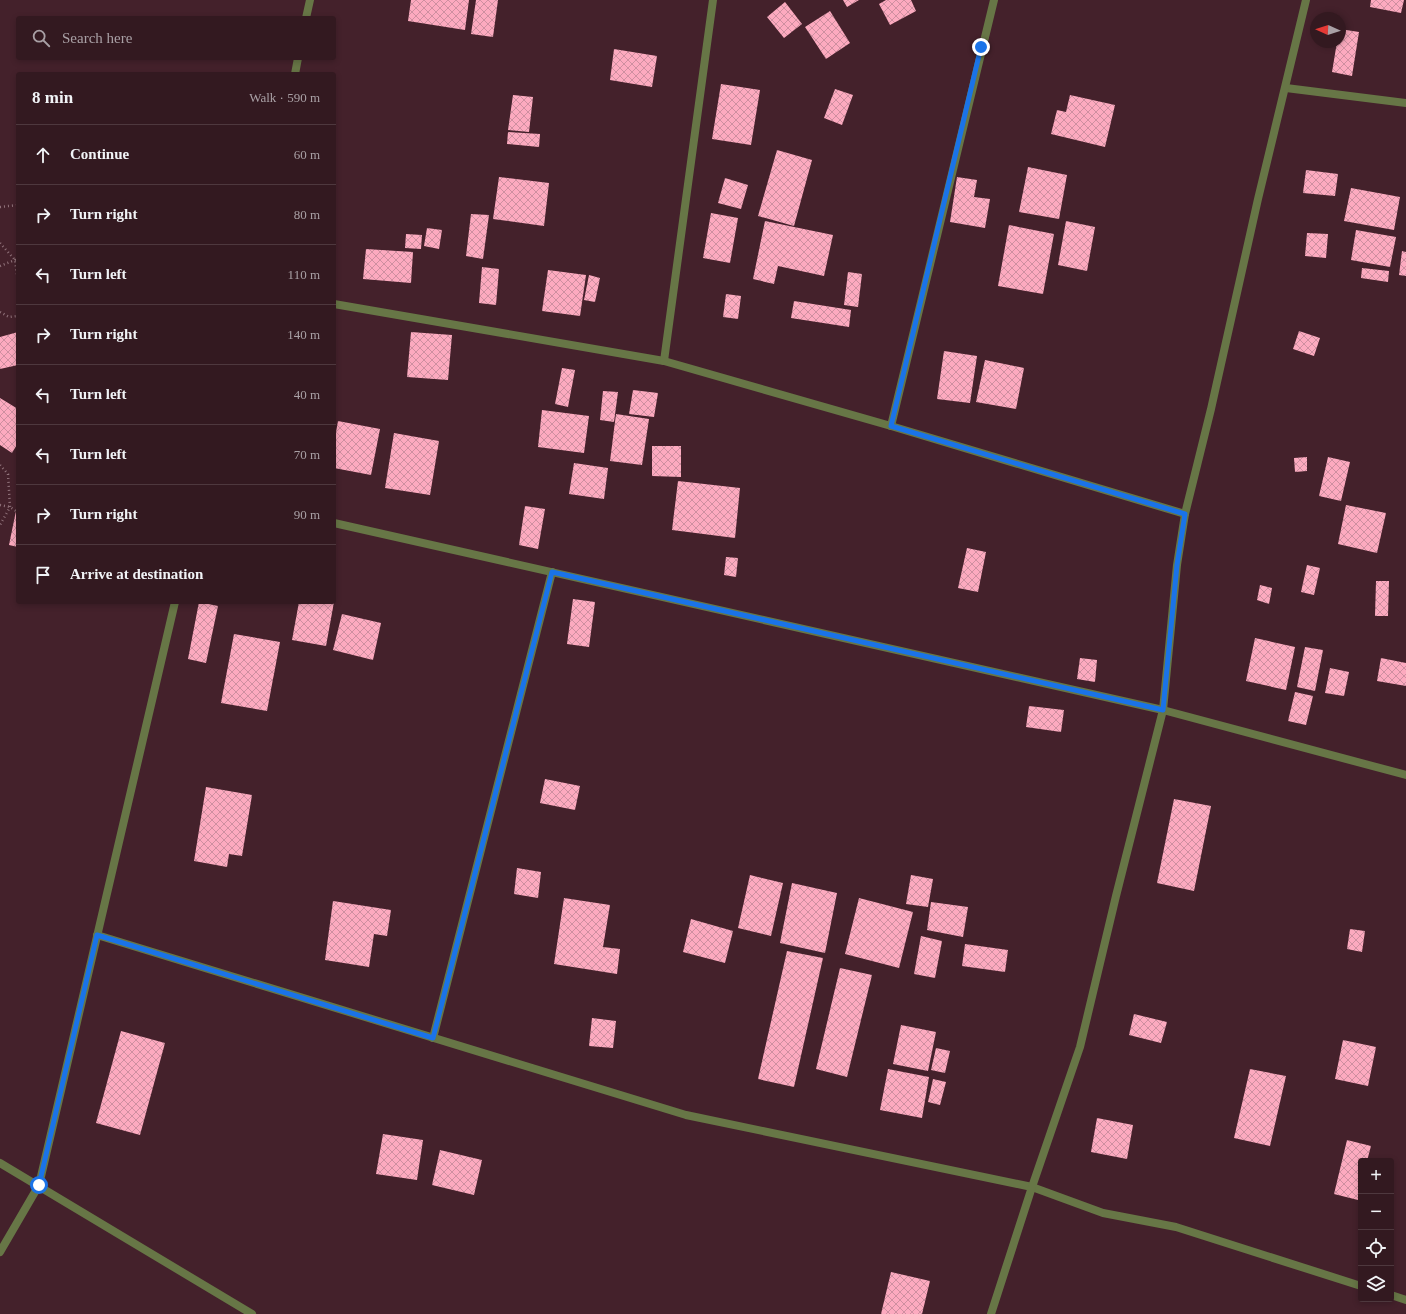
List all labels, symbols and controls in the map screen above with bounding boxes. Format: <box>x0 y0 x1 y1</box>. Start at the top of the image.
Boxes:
north arrow <box>1310 12 1346 48</box>
search box <box>16 16 336 60</box>
icon: search <box>30 27 52 49</box>
text: Search here <box>62 30 132 46</box>
route end <box>972 38 990 56</box>
text: 8 min <box>32 88 73 107</box>
text: Walk · 590 m <box>249 90 320 105</box>
icon: ahead <box>32 144 54 166</box>
text: Continue <box>70 146 129 162</box>
text: 60 m <box>294 147 320 162</box>
icon: right <box>32 204 54 226</box>
text: Turn right <box>70 206 137 222</box>
text: 80 m <box>294 207 320 222</box>
icon: left <box>32 264 54 286</box>
text: Turn left <box>70 266 127 282</box>
text: 110 m <box>288 267 320 282</box>
icon: right <box>32 324 54 346</box>
text: Turn right <box>70 326 137 342</box>
text: 140 m <box>287 327 320 342</box>
icon: left <box>32 384 54 406</box>
text: Turn left <box>70 386 127 402</box>
text: 40 m <box>294 387 320 402</box>
icon: left <box>32 444 54 466</box>
text: Turn left <box>70 446 127 462</box>
text: 70 m <box>294 447 320 462</box>
icon: right <box>32 504 54 526</box>
text: Turn right <box>70 506 137 522</box>
text: 90 m <box>294 507 320 522</box>
icon: arrive <box>32 564 54 586</box>
text: Arrive at destination <box>70 566 203 582</box>
map controls <box>1358 1158 1394 1302</box>
button: + <box>1358 1158 1394 1194</box>
route start <box>30 1176 48 1194</box>
button: − <box>1358 1194 1394 1230</box>
button: locate <box>1358 1230 1394 1266</box>
button: layers <box>1358 1266 1394 1302</box>

